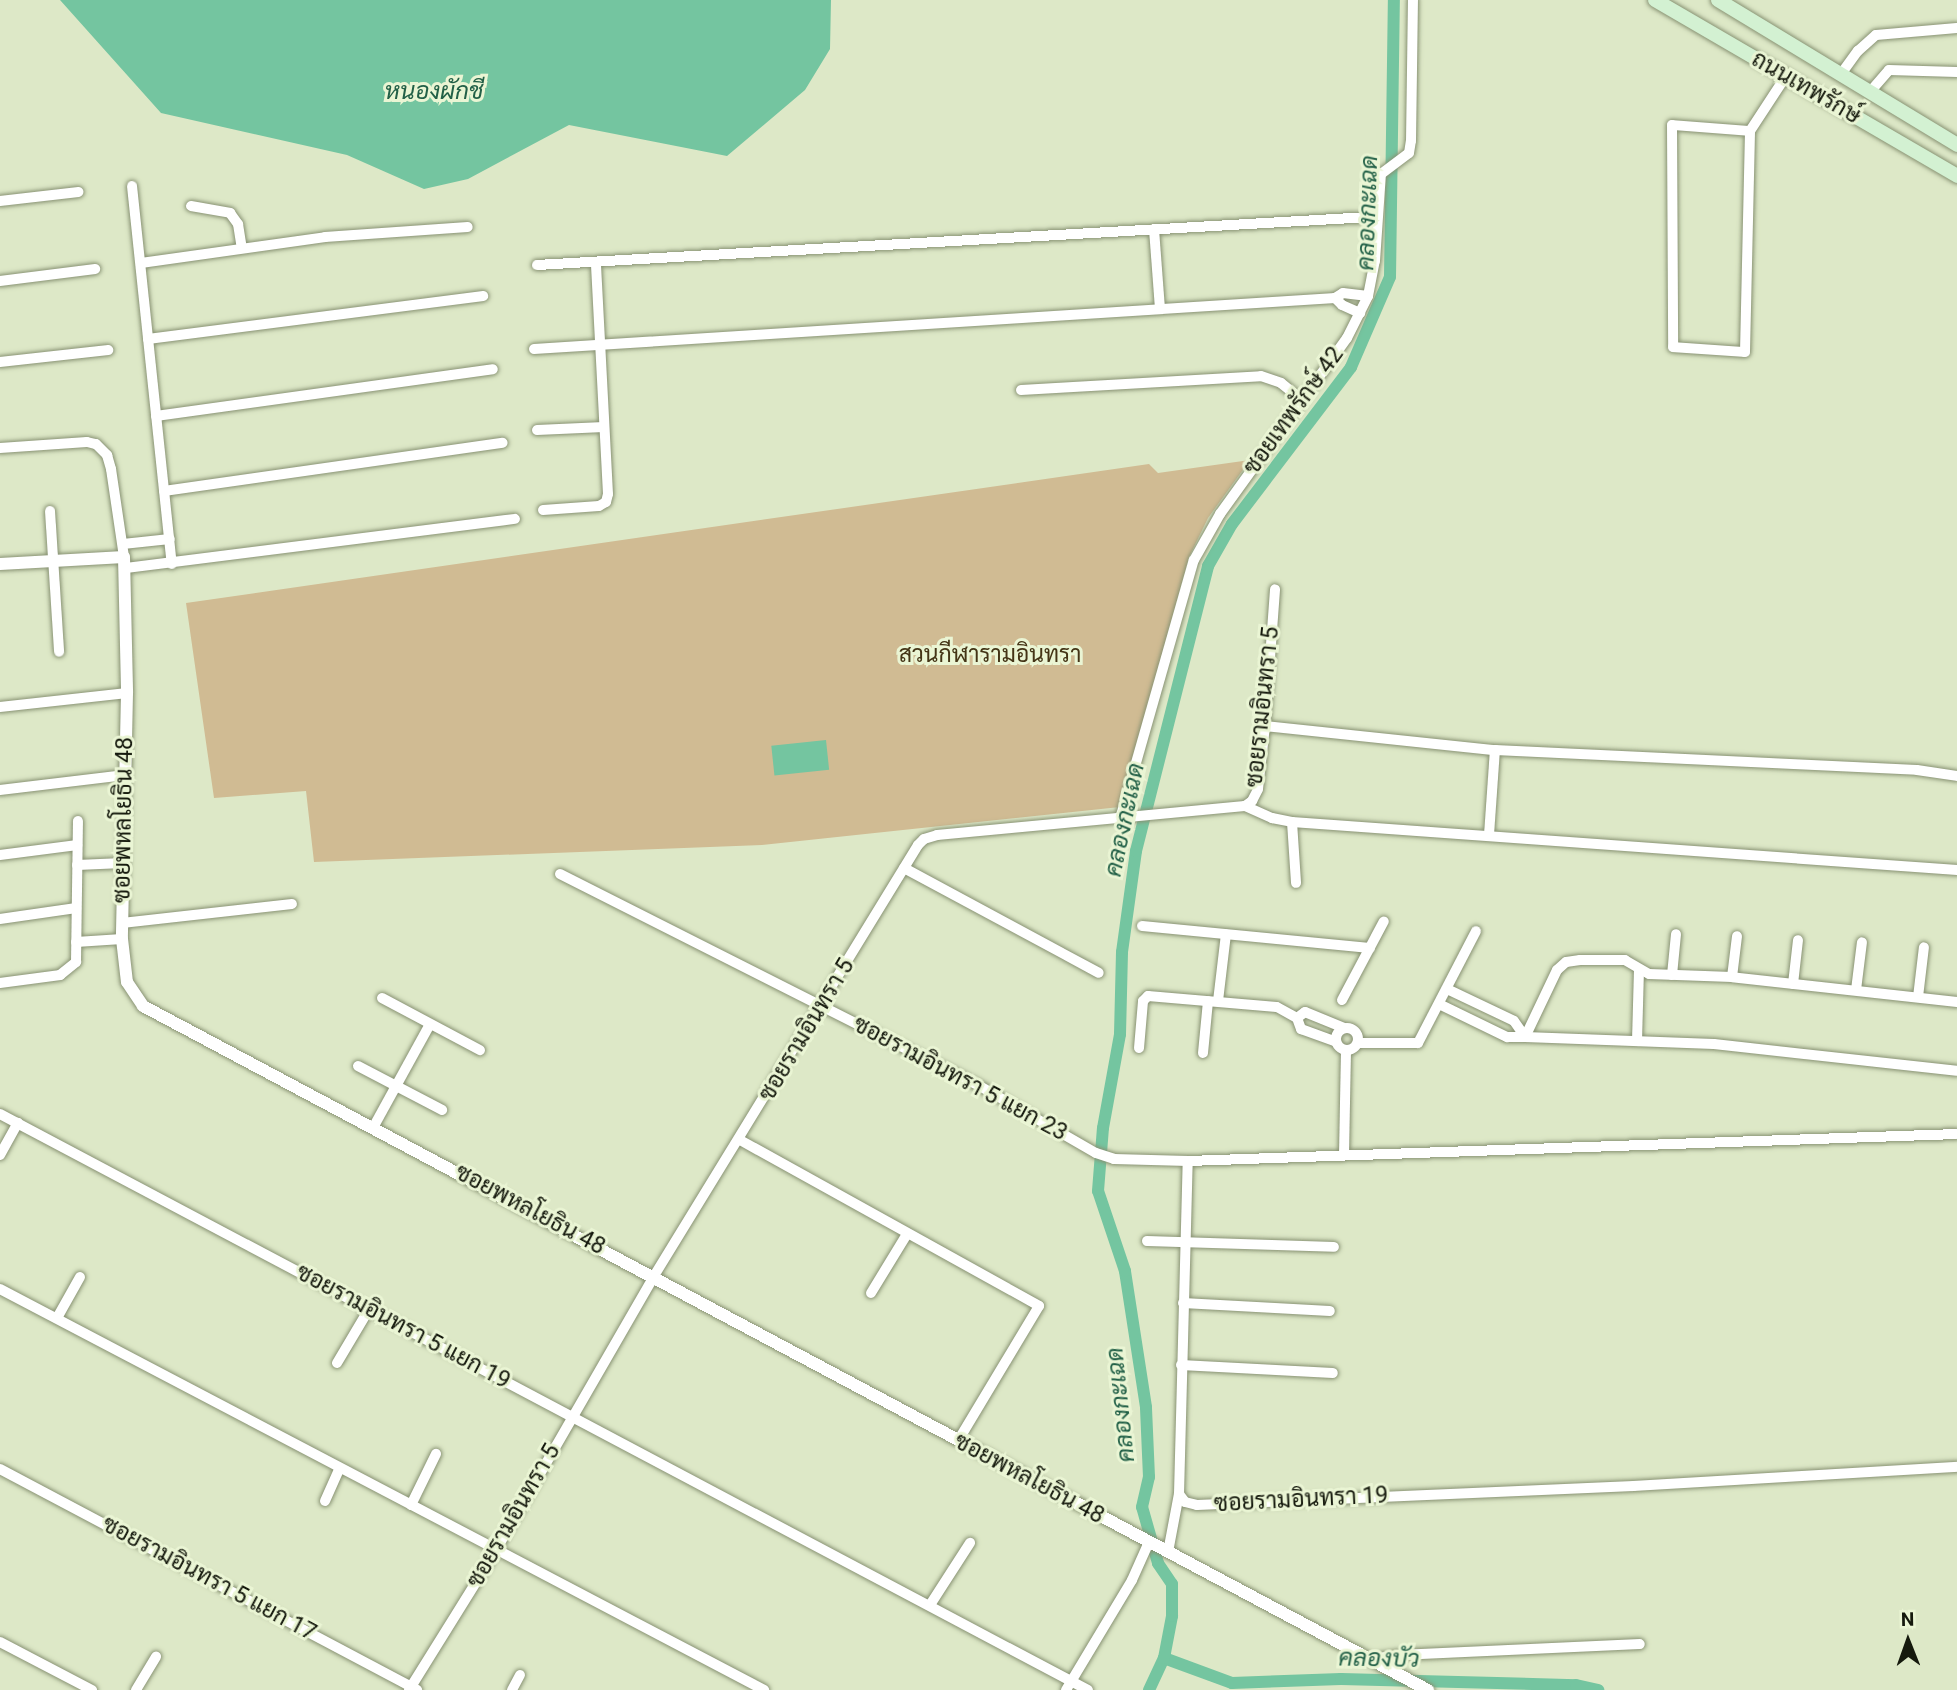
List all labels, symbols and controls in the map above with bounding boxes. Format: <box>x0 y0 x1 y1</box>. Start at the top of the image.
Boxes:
street label: ถนนเทพรักษ์ <box>1747 46 1865 130</box>
water label: หนองผักชี <box>385 78 483 106</box>
water label: คลองกะเฉด <box>1352 155 1384 271</box>
street label: ซอยเทพรักษ์ 42 <box>1238 342 1350 480</box>
street label: ซอยรามอินทรา 5 <box>1241 625 1285 789</box>
park label: สวนกีฬารามอินทรา <box>899 641 1081 669</box>
street label: ซอยพหลโยธิน 48 <box>109 737 139 903</box>
water label: คลองกะเฉด <box>1099 761 1151 879</box>
street label: ซอยรามอินทรา 5 <box>754 954 860 1106</box>
street label: ซอยรามอินทรา 5 แยก 23 <box>848 1011 1072 1147</box>
street label: ซอยพหลโยธิน 48 <box>450 1159 610 1261</box>
street label: ซอยรามอินทรา 5 แยก 19 <box>291 1259 515 1395</box>
water label: คลองกะเฉด <box>1101 1346 1141 1464</box>
street label: ซอยพหลโยธิน 48 <box>949 1428 1109 1530</box>
street label: ซอยรามอินทรา 5 <box>462 1439 566 1593</box>
street label: ซอยรามอินทรา 19 <box>1213 1482 1389 1518</box>
street label: ซอยรามอินทรา 5 แยก 17 <box>97 1511 321 1647</box>
north arrow <box>1873 1606 1943 1676</box>
text: N <box>1901 1608 1915 1631</box>
water label: คลองบัว <box>1338 1644 1420 1674</box>

